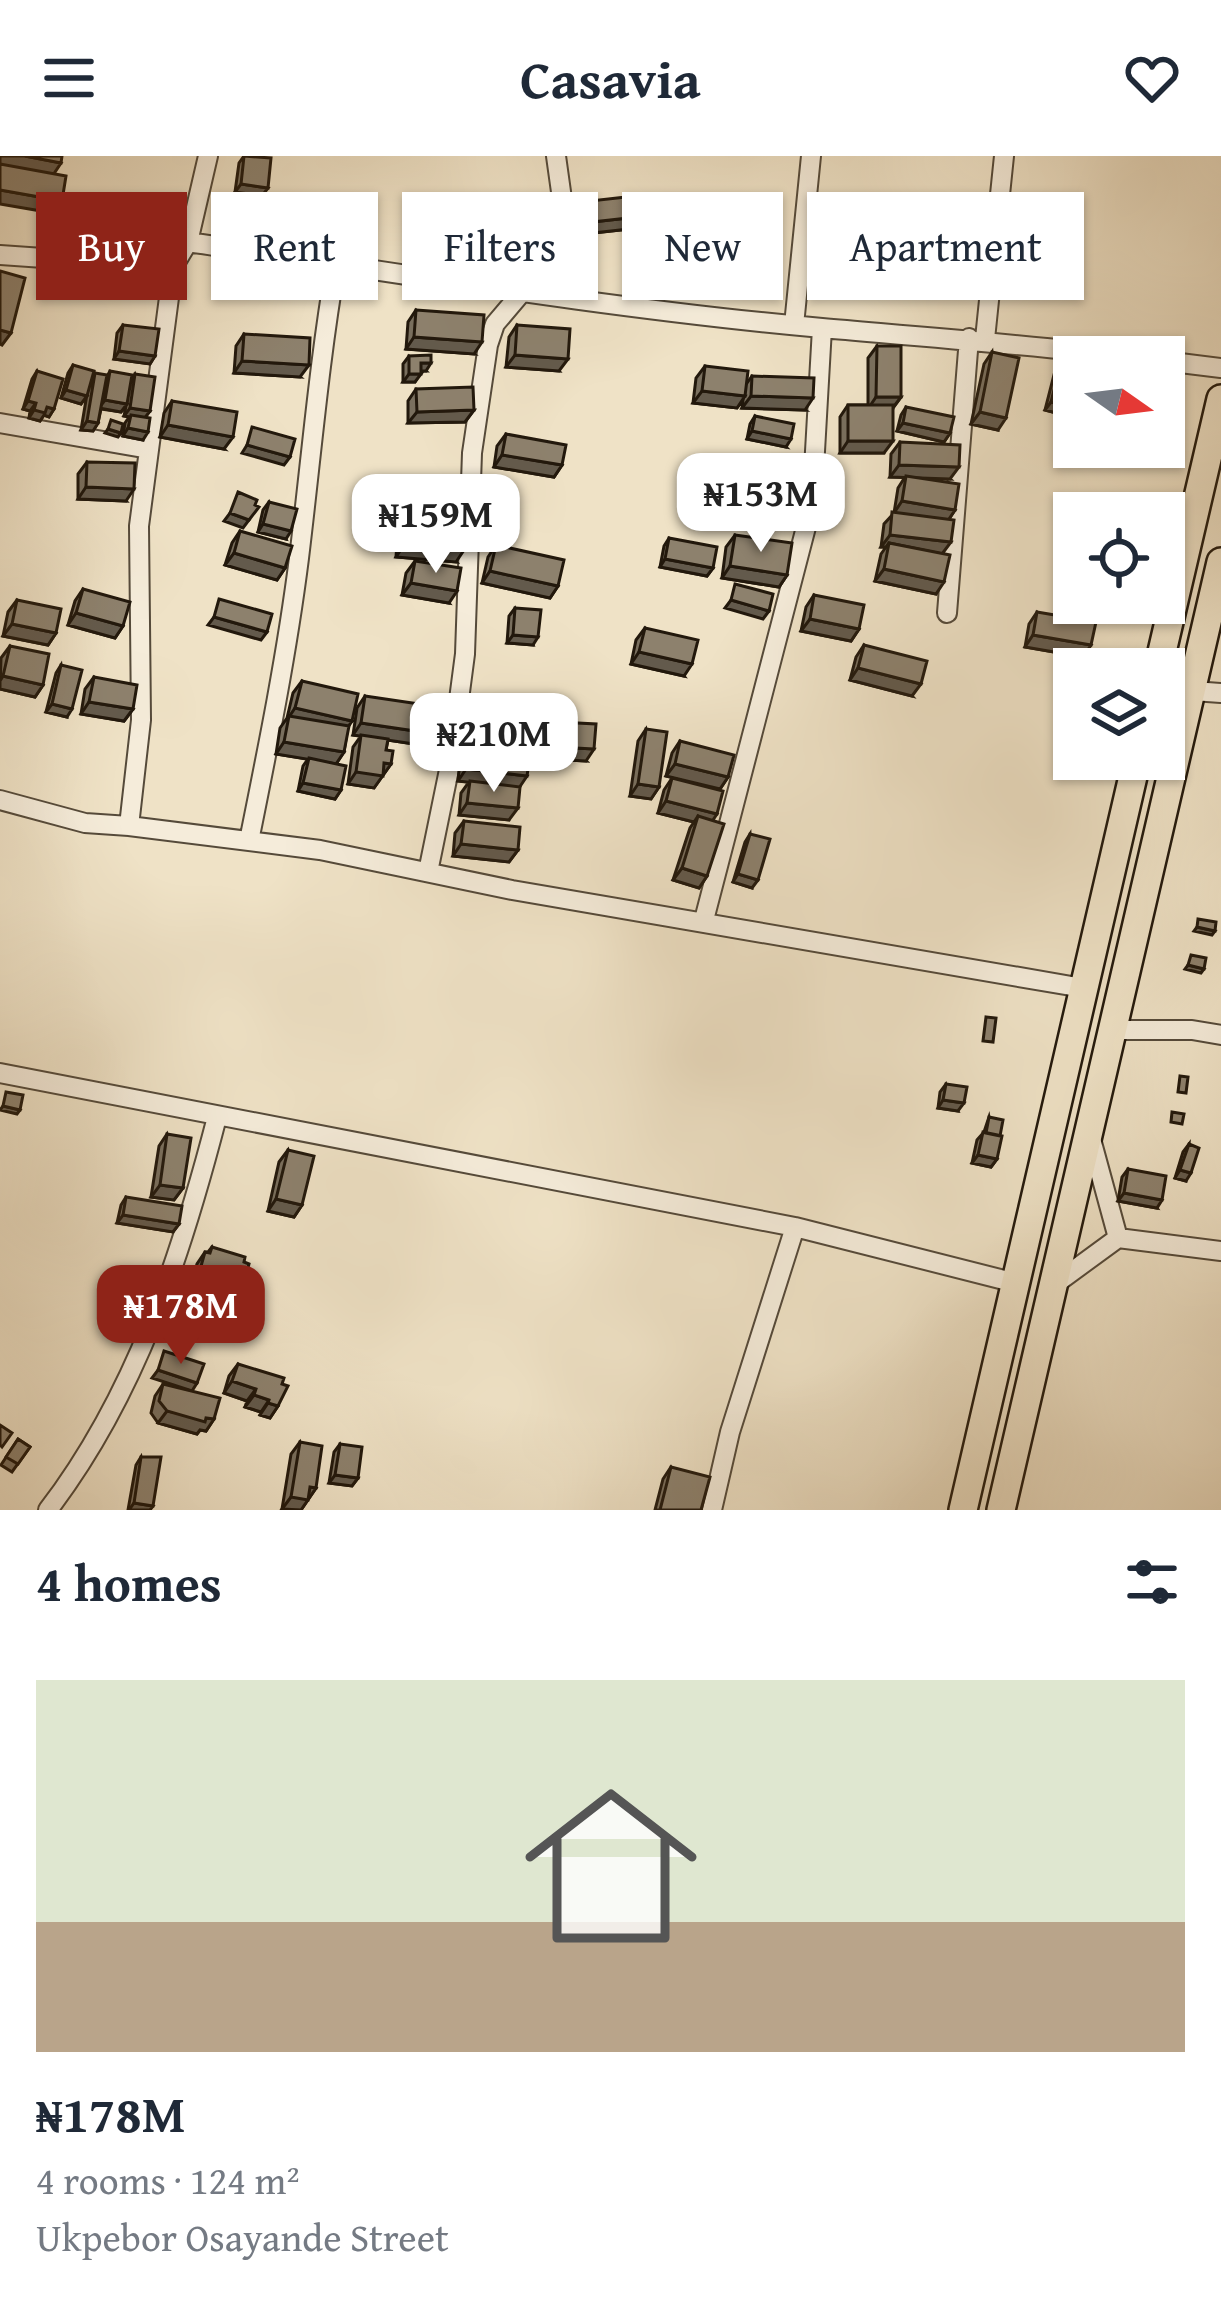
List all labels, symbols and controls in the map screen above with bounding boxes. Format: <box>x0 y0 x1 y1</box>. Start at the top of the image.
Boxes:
text: Casavia <box>520 39 701 118</box>
icon: menu <box>36 45 102 111</box>
icon: heart <box>1119 45 1185 111</box>
chip: Buy <box>36 192 187 300</box>
chip: Rent <box>211 192 378 300</box>
chip: Filters <box>402 192 598 300</box>
chip: New <box>622 192 783 300</box>
chip: Apartment <box>807 192 1084 300</box>
north arrow <box>1053 336 1185 468</box>
map controls <box>1053 336 1185 780</box>
pin: ₦153M <box>677 453 845 555</box>
text: ₦153M <box>704 463 818 520</box>
pin: ₦159M <box>352 474 520 576</box>
text: ₦159M <box>379 484 493 541</box>
button: locate <box>1053 492 1185 624</box>
button: layers <box>1053 648 1185 780</box>
pin: ₦210M <box>410 693 578 795</box>
text: ₦210M <box>437 703 551 760</box>
pin: ₦178M <box>97 1265 265 1367</box>
text: ₦178M <box>124 1275 238 1332</box>
text: 4 homes <box>36 1545 222 1620</box>
icon: filters <box>1119 1549 1185 1615</box>
icon: home <box>503 1758 719 1974</box>
text: ₦178M <box>36 2076 186 2151</box>
text: 4 rooms · 124 m² <box>36 2151 300 2208</box>
text: Ukpebor Osayande Street <box>36 2208 449 2265</box>

